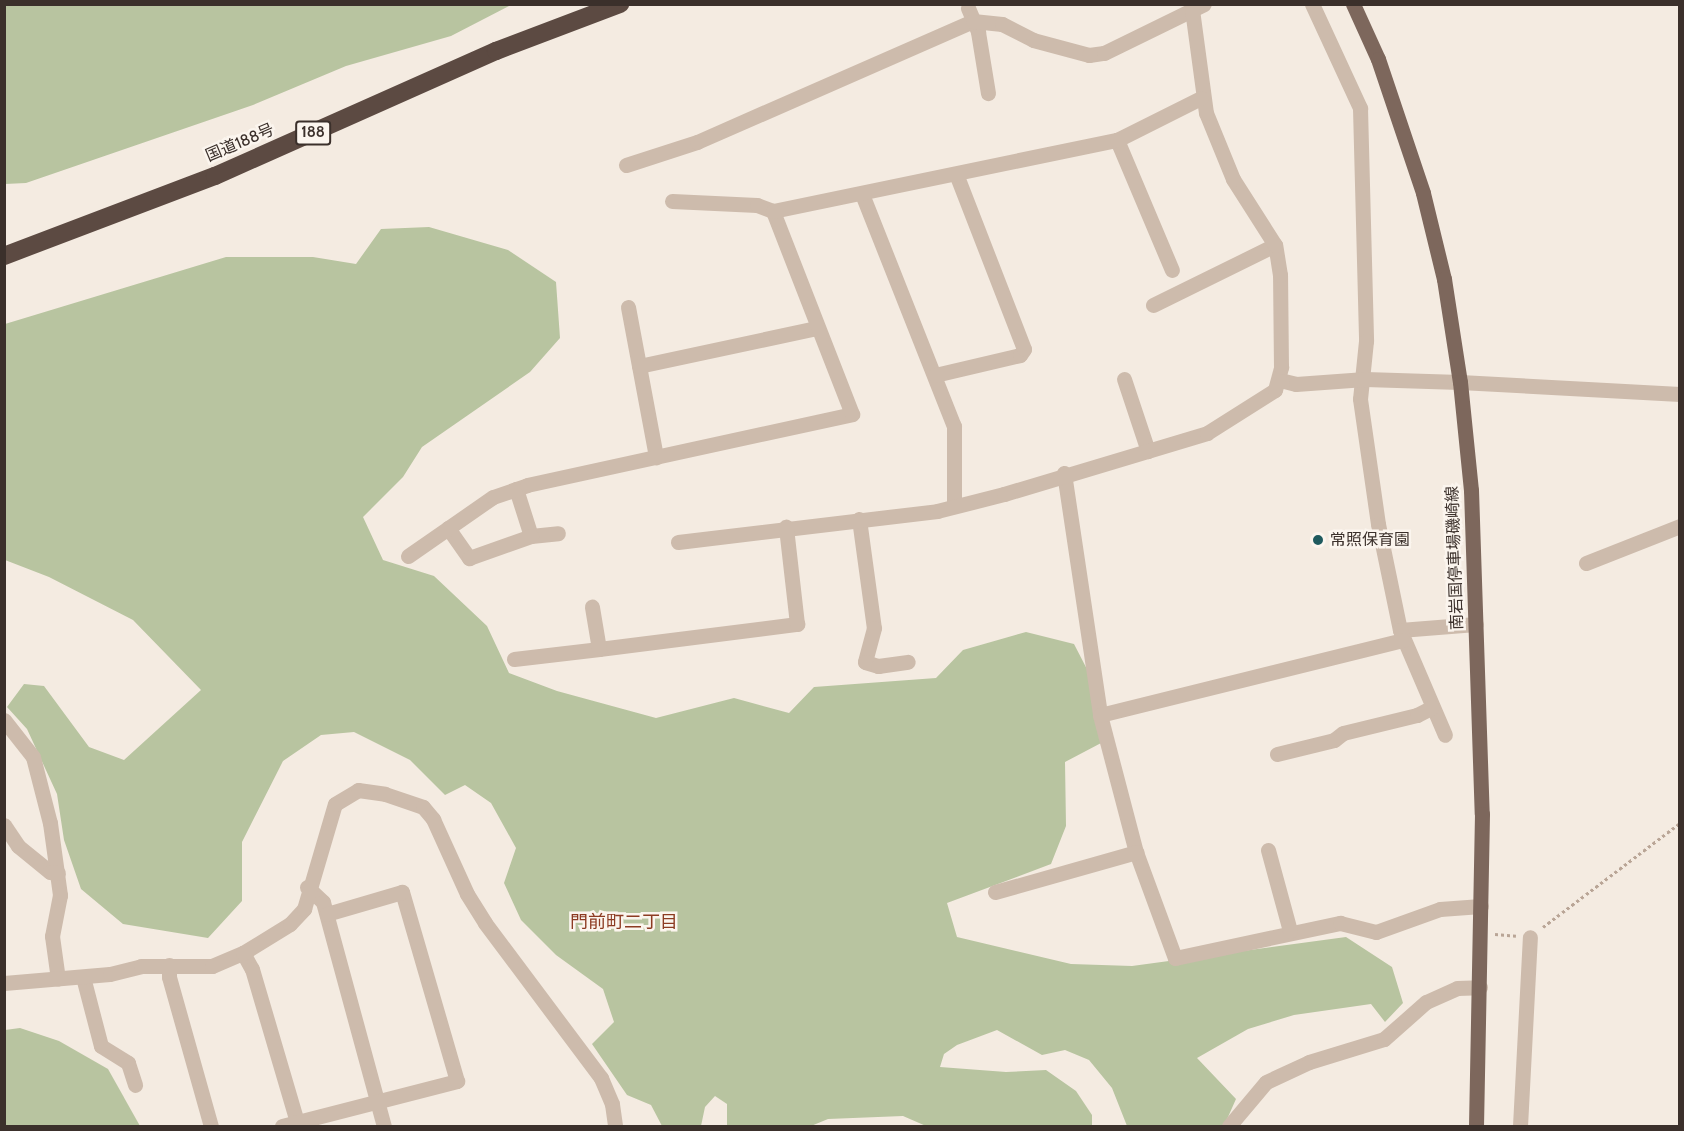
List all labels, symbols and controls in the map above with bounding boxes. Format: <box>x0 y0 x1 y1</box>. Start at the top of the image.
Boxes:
street label: 国道188号 <box>203 120 277 166</box>
road number: 188 <box>295 121 331 145</box>
street label: 南岩国停車場磯崎線 <box>1443 486 1467 630</box>
place label: 常照保育園 <box>1330 530 1410 550</box>
marker: 常照保育園 <box>1311 533 1325 547</box>
district label: 門前町二丁目 <box>570 911 678 933</box>

